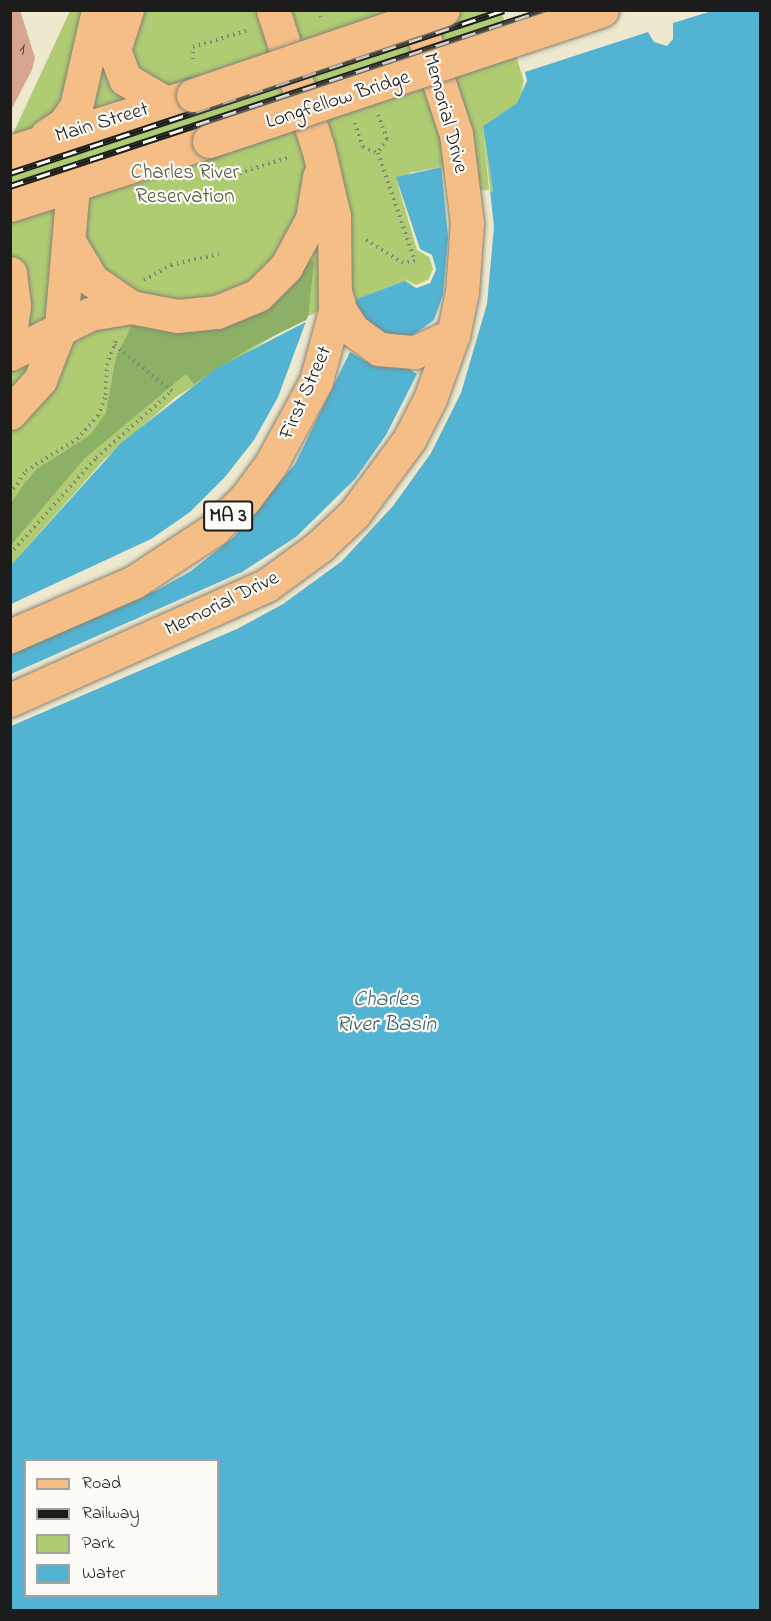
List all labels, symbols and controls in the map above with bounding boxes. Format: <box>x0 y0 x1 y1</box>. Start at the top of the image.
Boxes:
house number: 1 <box>19 39 25 61</box>
street label: Memorial Drive <box>417 50 473 176</box>
street label: Longfellow Bridge <box>263 65 413 135</box>
street label: Main Street <box>52 97 152 149</box>
park label: Charles River Reservation <box>131 160 239 210</box>
street label: First Street <box>274 342 338 444</box>
road number: MA 3 <box>202 499 254 533</box>
street label: Memorial Drive <box>161 566 283 642</box>
water label: Charles River Basin <box>336 987 436 1038</box>
legend <box>24 1459 219 1597</box>
text: Road <box>82 1471 121 1497</box>
text: Railway <box>82 1501 139 1527</box>
text: Park <box>82 1531 115 1557</box>
text: Water <box>82 1561 125 1587</box>

